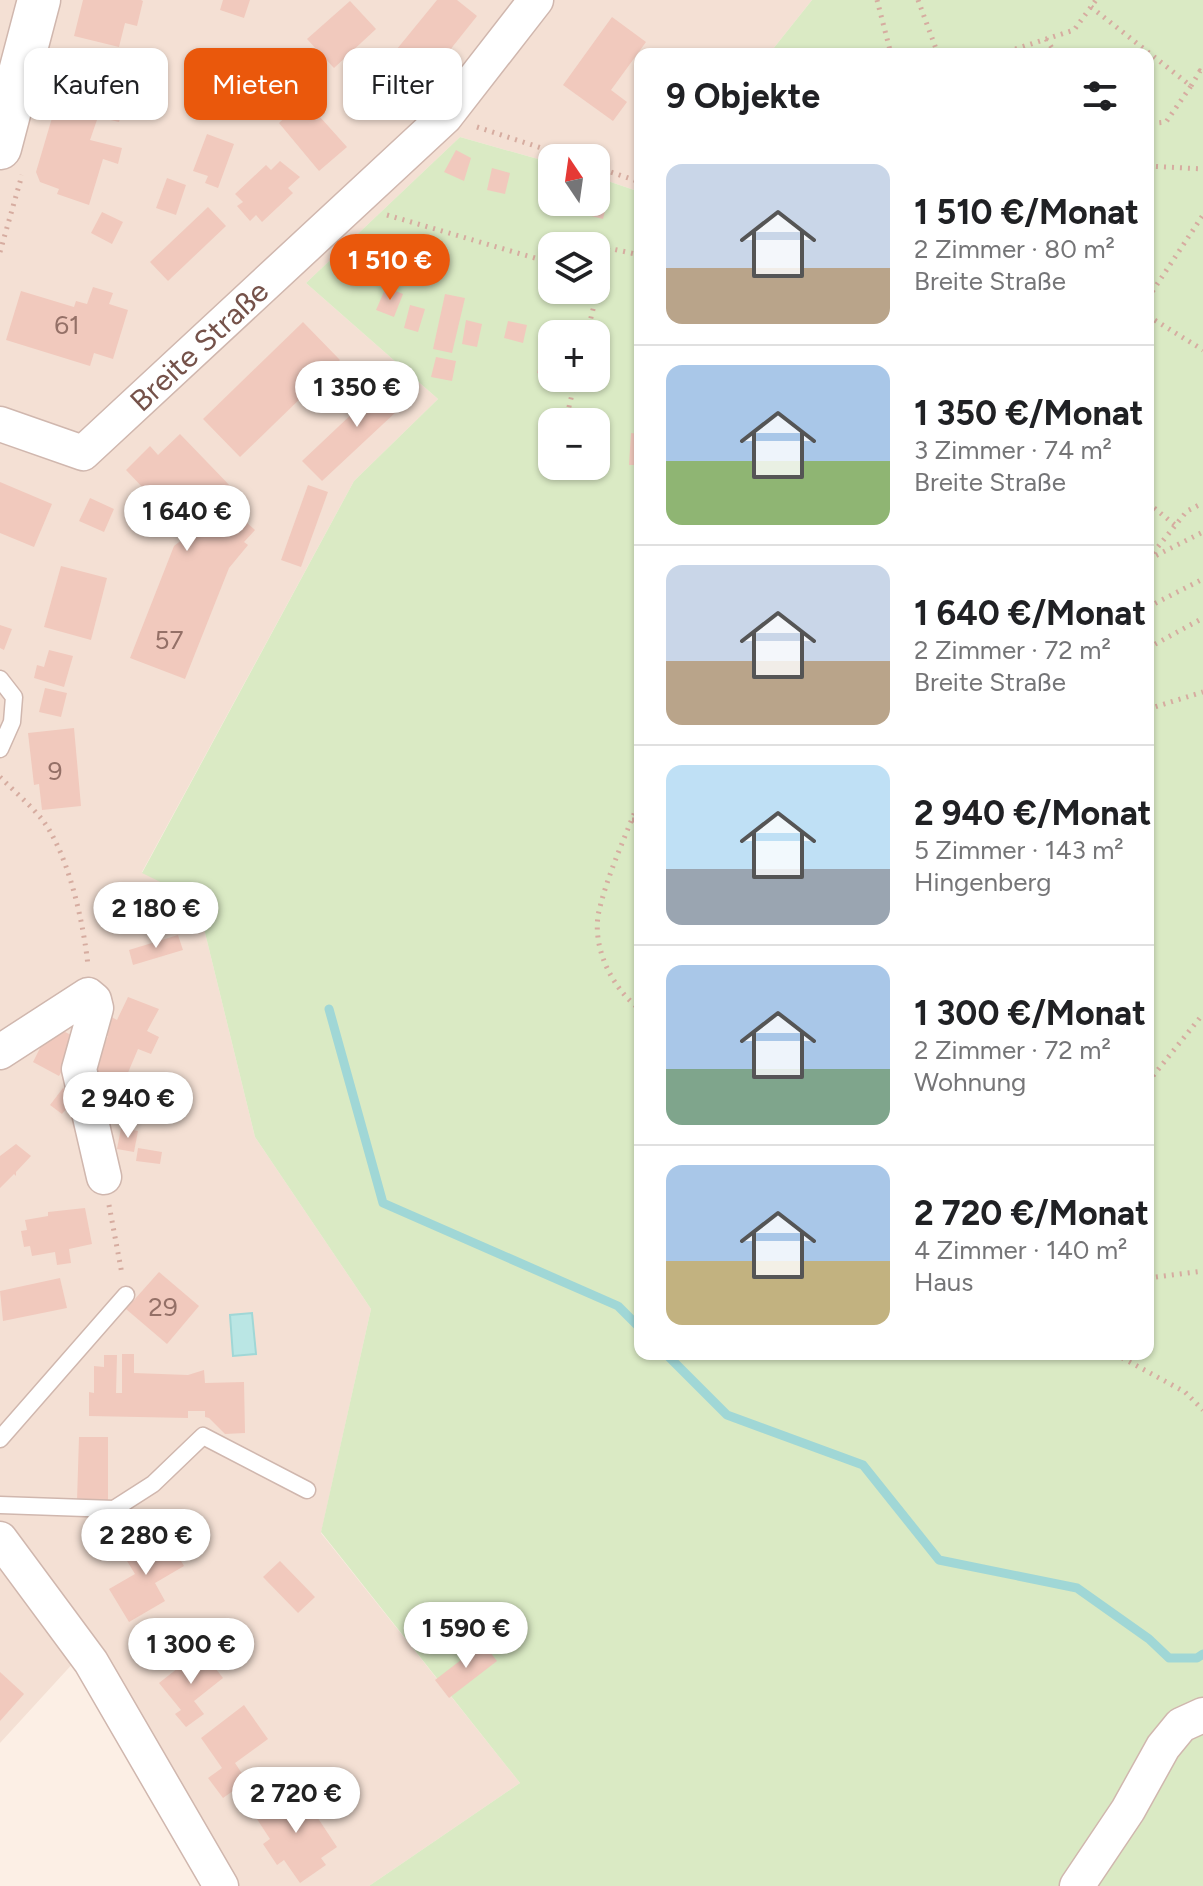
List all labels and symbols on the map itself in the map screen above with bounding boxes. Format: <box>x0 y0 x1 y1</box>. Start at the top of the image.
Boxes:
north arrow <box>538 144 610 216</box>
pin: 1 510 € <box>316 234 464 302</box>
street label: Breite Straße <box>122 272 276 419</box>
house number: 61 <box>54 309 80 341</box>
pin: 1 350 € <box>283 361 431 429</box>
pin: 1 640 € <box>113 485 261 553</box>
house number: 57 <box>155 624 183 656</box>
house number: 9 <box>48 755 62 787</box>
pin: 2 180 € <box>82 882 230 950</box>
pin: 2 940 € <box>54 1072 202 1140</box>
house number: 29 <box>148 1291 178 1323</box>
pin: 2 280 € <box>72 1509 220 1577</box>
pin: 1 590 € <box>392 1602 540 1670</box>
pin: 1 300 € <box>117 1618 265 1686</box>
pin: 2 720 € <box>222 1767 370 1835</box>

